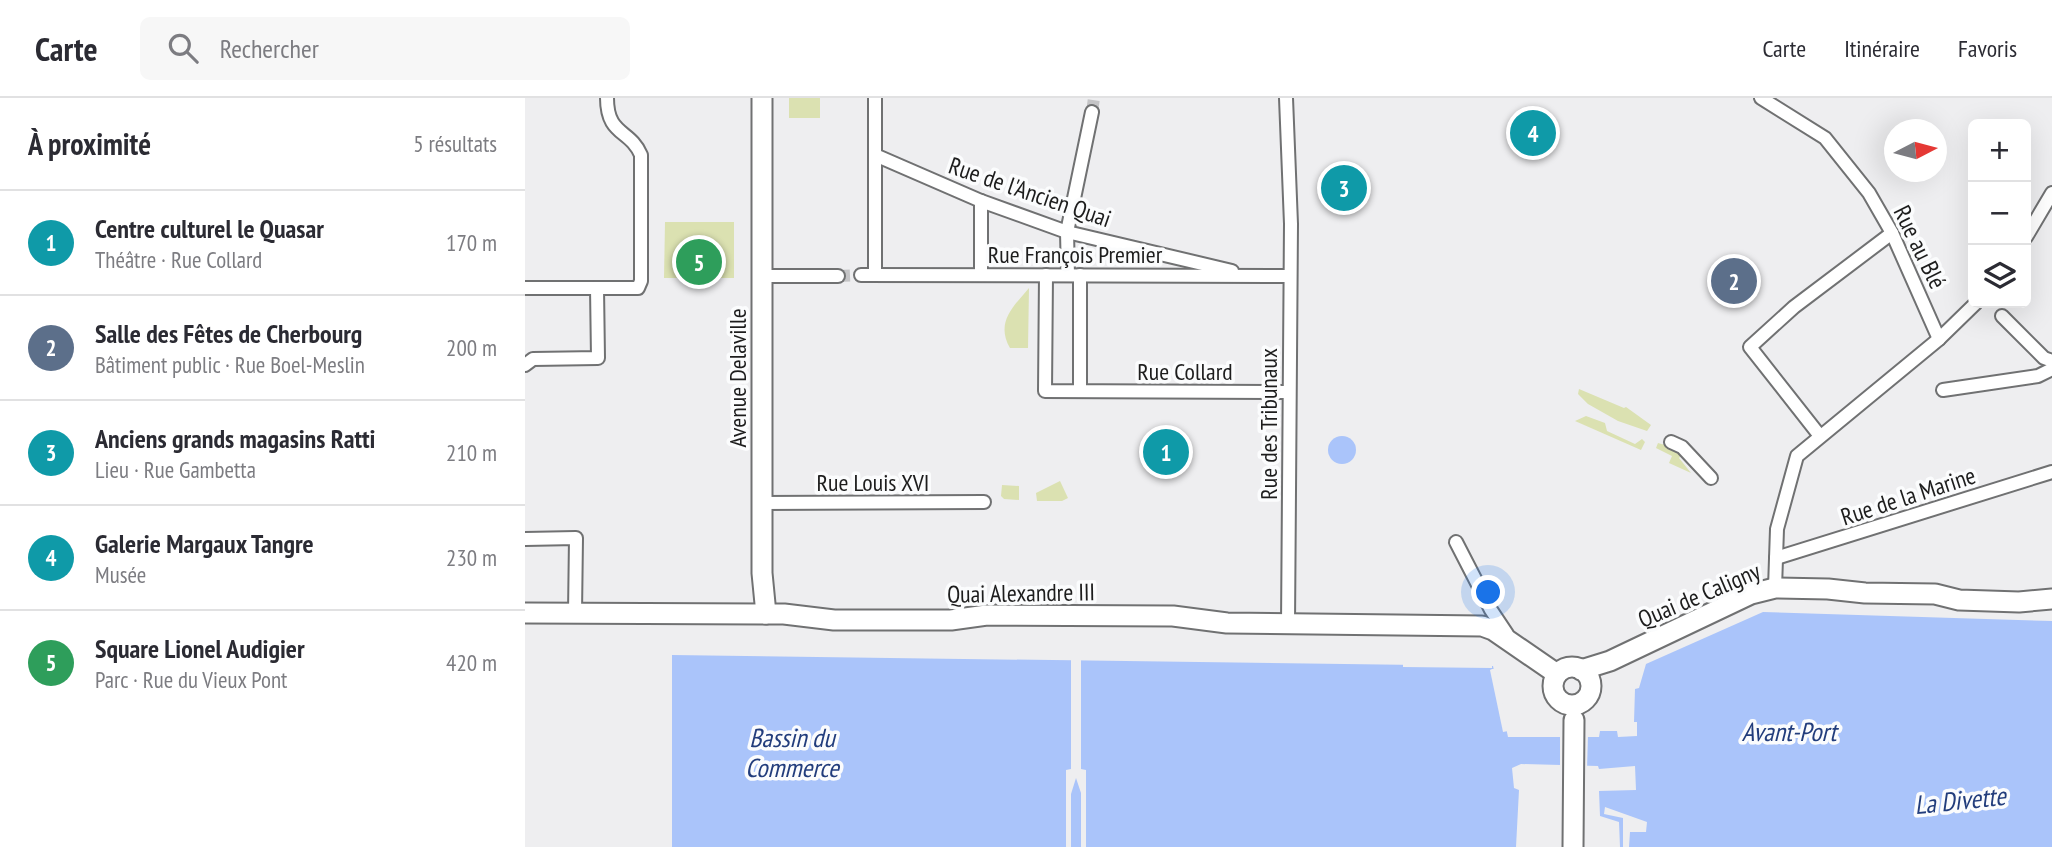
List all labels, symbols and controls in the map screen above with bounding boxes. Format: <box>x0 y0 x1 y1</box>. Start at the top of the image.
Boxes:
search box <box>140 17 630 80</box>
text: Carte <box>35 27 98 70</box>
icon: search <box>164 29 202 67</box>
text: Rechercher <box>220 32 319 65</box>
text: Carte <box>1762 33 1806 64</box>
text: Itinéraire <box>1844 33 1920 64</box>
text: Favoris <box>1958 33 2017 64</box>
pin: 4 <box>1510 107 1556 159</box>
north arrow <box>1884 119 1947 182</box>
map controls <box>1968 119 2031 308</box>
button: + <box>1968 119 2031 182</box>
text: À proximité <box>28 124 151 163</box>
text: 5 résultats <box>413 129 497 158</box>
street label: Rue de l'Ancien Quai <box>945 150 1115 234</box>
pin: 3 <box>1321 162 1367 214</box>
button: − <box>1968 182 2031 245</box>
street label: Rue au Blé <box>1887 200 1953 294</box>
text: Centre culturel le Quasar <box>95 212 324 245</box>
text: 1 <box>46 228 57 257</box>
text: 170 m <box>446 228 497 257</box>
pin: 5 <box>676 236 722 288</box>
street label: Rue François Premier <box>988 239 1163 270</box>
text: Théâtre · Rue Collard <box>95 245 262 274</box>
button: layers <box>1968 245 2031 308</box>
pin: 2 <box>1711 255 1757 307</box>
street label: Avenue Delaville <box>722 308 753 448</box>
text: Salle des Fêtes de Cherbourg <box>95 317 362 350</box>
text: 2 <box>46 333 57 362</box>
text: 200 m <box>446 333 497 362</box>
street label: Rue des Tribunaux <box>1253 348 1284 500</box>
text: Bâtiment public · Rue Boel-Meslin <box>95 350 365 379</box>
street label: Rue Collard <box>1137 356 1233 387</box>
text: Anciens grands magasins Ratti <box>95 422 375 455</box>
pin: 1 <box>1143 426 1189 478</box>
text: 3 <box>46 438 57 467</box>
text: 210 m <box>446 438 497 467</box>
text: Lieu · Rue Gambetta <box>95 455 256 484</box>
street label: Rue de la Marine <box>1837 460 1979 532</box>
street label: Rue Louis XVI <box>817 467 929 498</box>
text: Galerie Margaux Tangre <box>95 527 314 560</box>
text: 4 <box>46 543 57 572</box>
text: 230 m <box>446 543 497 572</box>
street label: Quai de Caligny <box>1633 555 1765 635</box>
text: Musée <box>95 560 146 589</box>
your location <box>1471 575 1505 609</box>
street label: Quai Alexandre III <box>947 576 1095 610</box>
text: Square Lionel Audigier <box>95 632 305 665</box>
text: 5 <box>46 648 57 677</box>
text: 420 m <box>446 648 497 677</box>
text: Parc · Rue du Vieux Pont <box>95 665 287 694</box>
water label: Avant-Port <box>1742 715 1839 748</box>
water label: Bassin du Commerce <box>745 721 841 784</box>
water label: La Divette <box>1913 779 2009 821</box>

